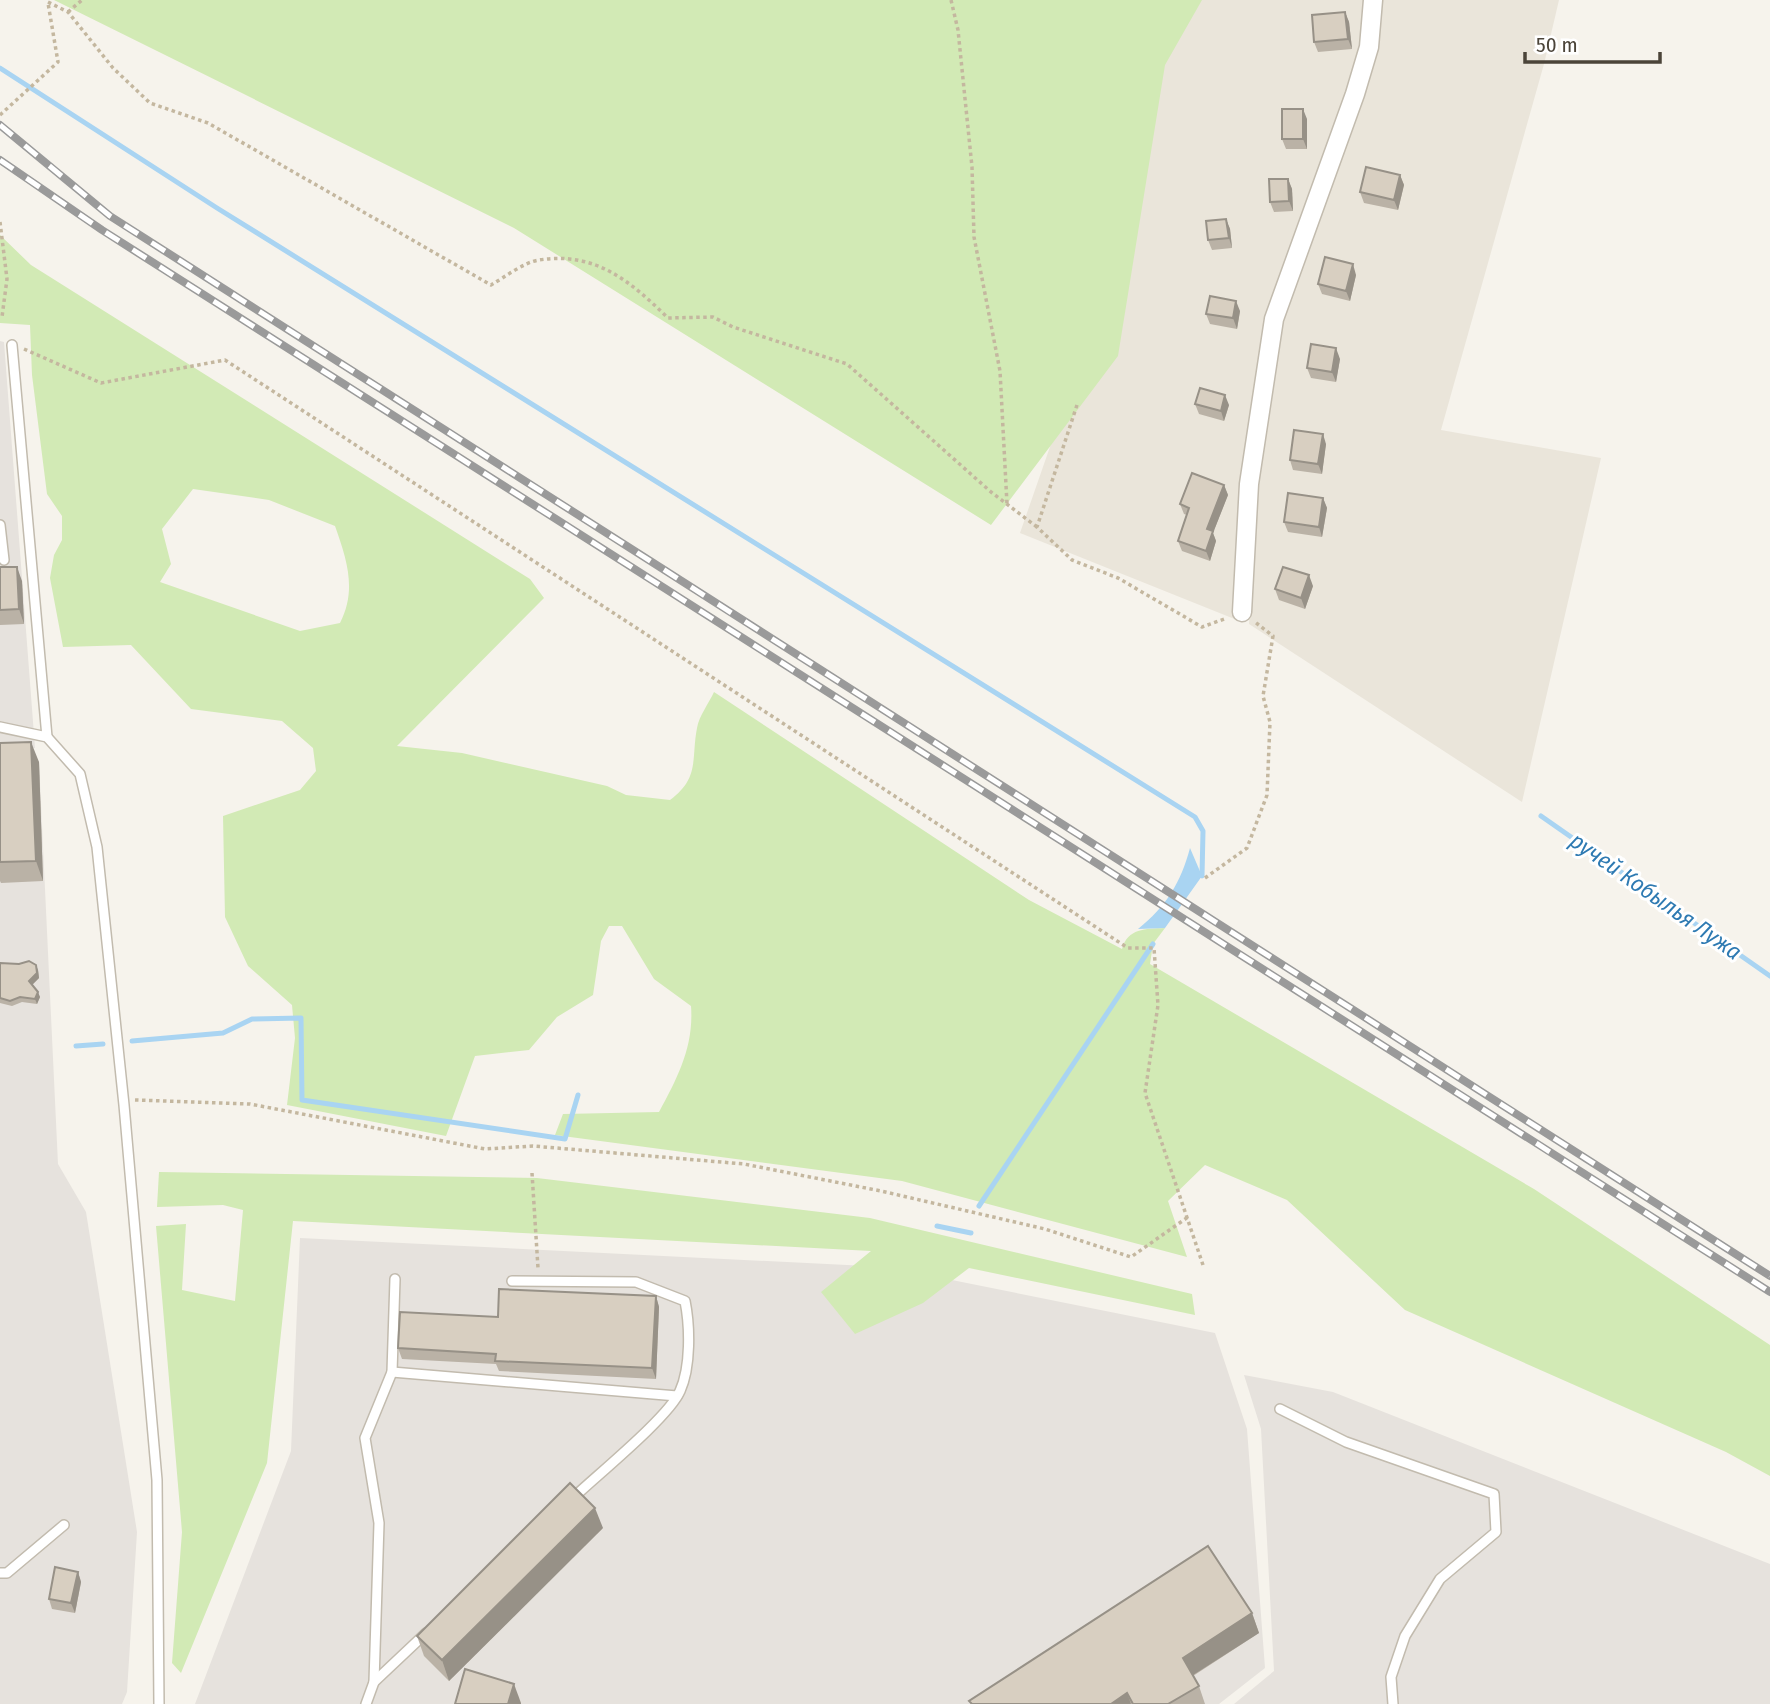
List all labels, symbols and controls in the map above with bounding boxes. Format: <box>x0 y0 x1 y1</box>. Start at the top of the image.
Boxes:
scale bar <box>1525 21 1660 65</box>
text: 50 m <box>1536 32 1578 58</box>
water label: ручей Кобылья Лужа <box>1565 826 1747 966</box>

